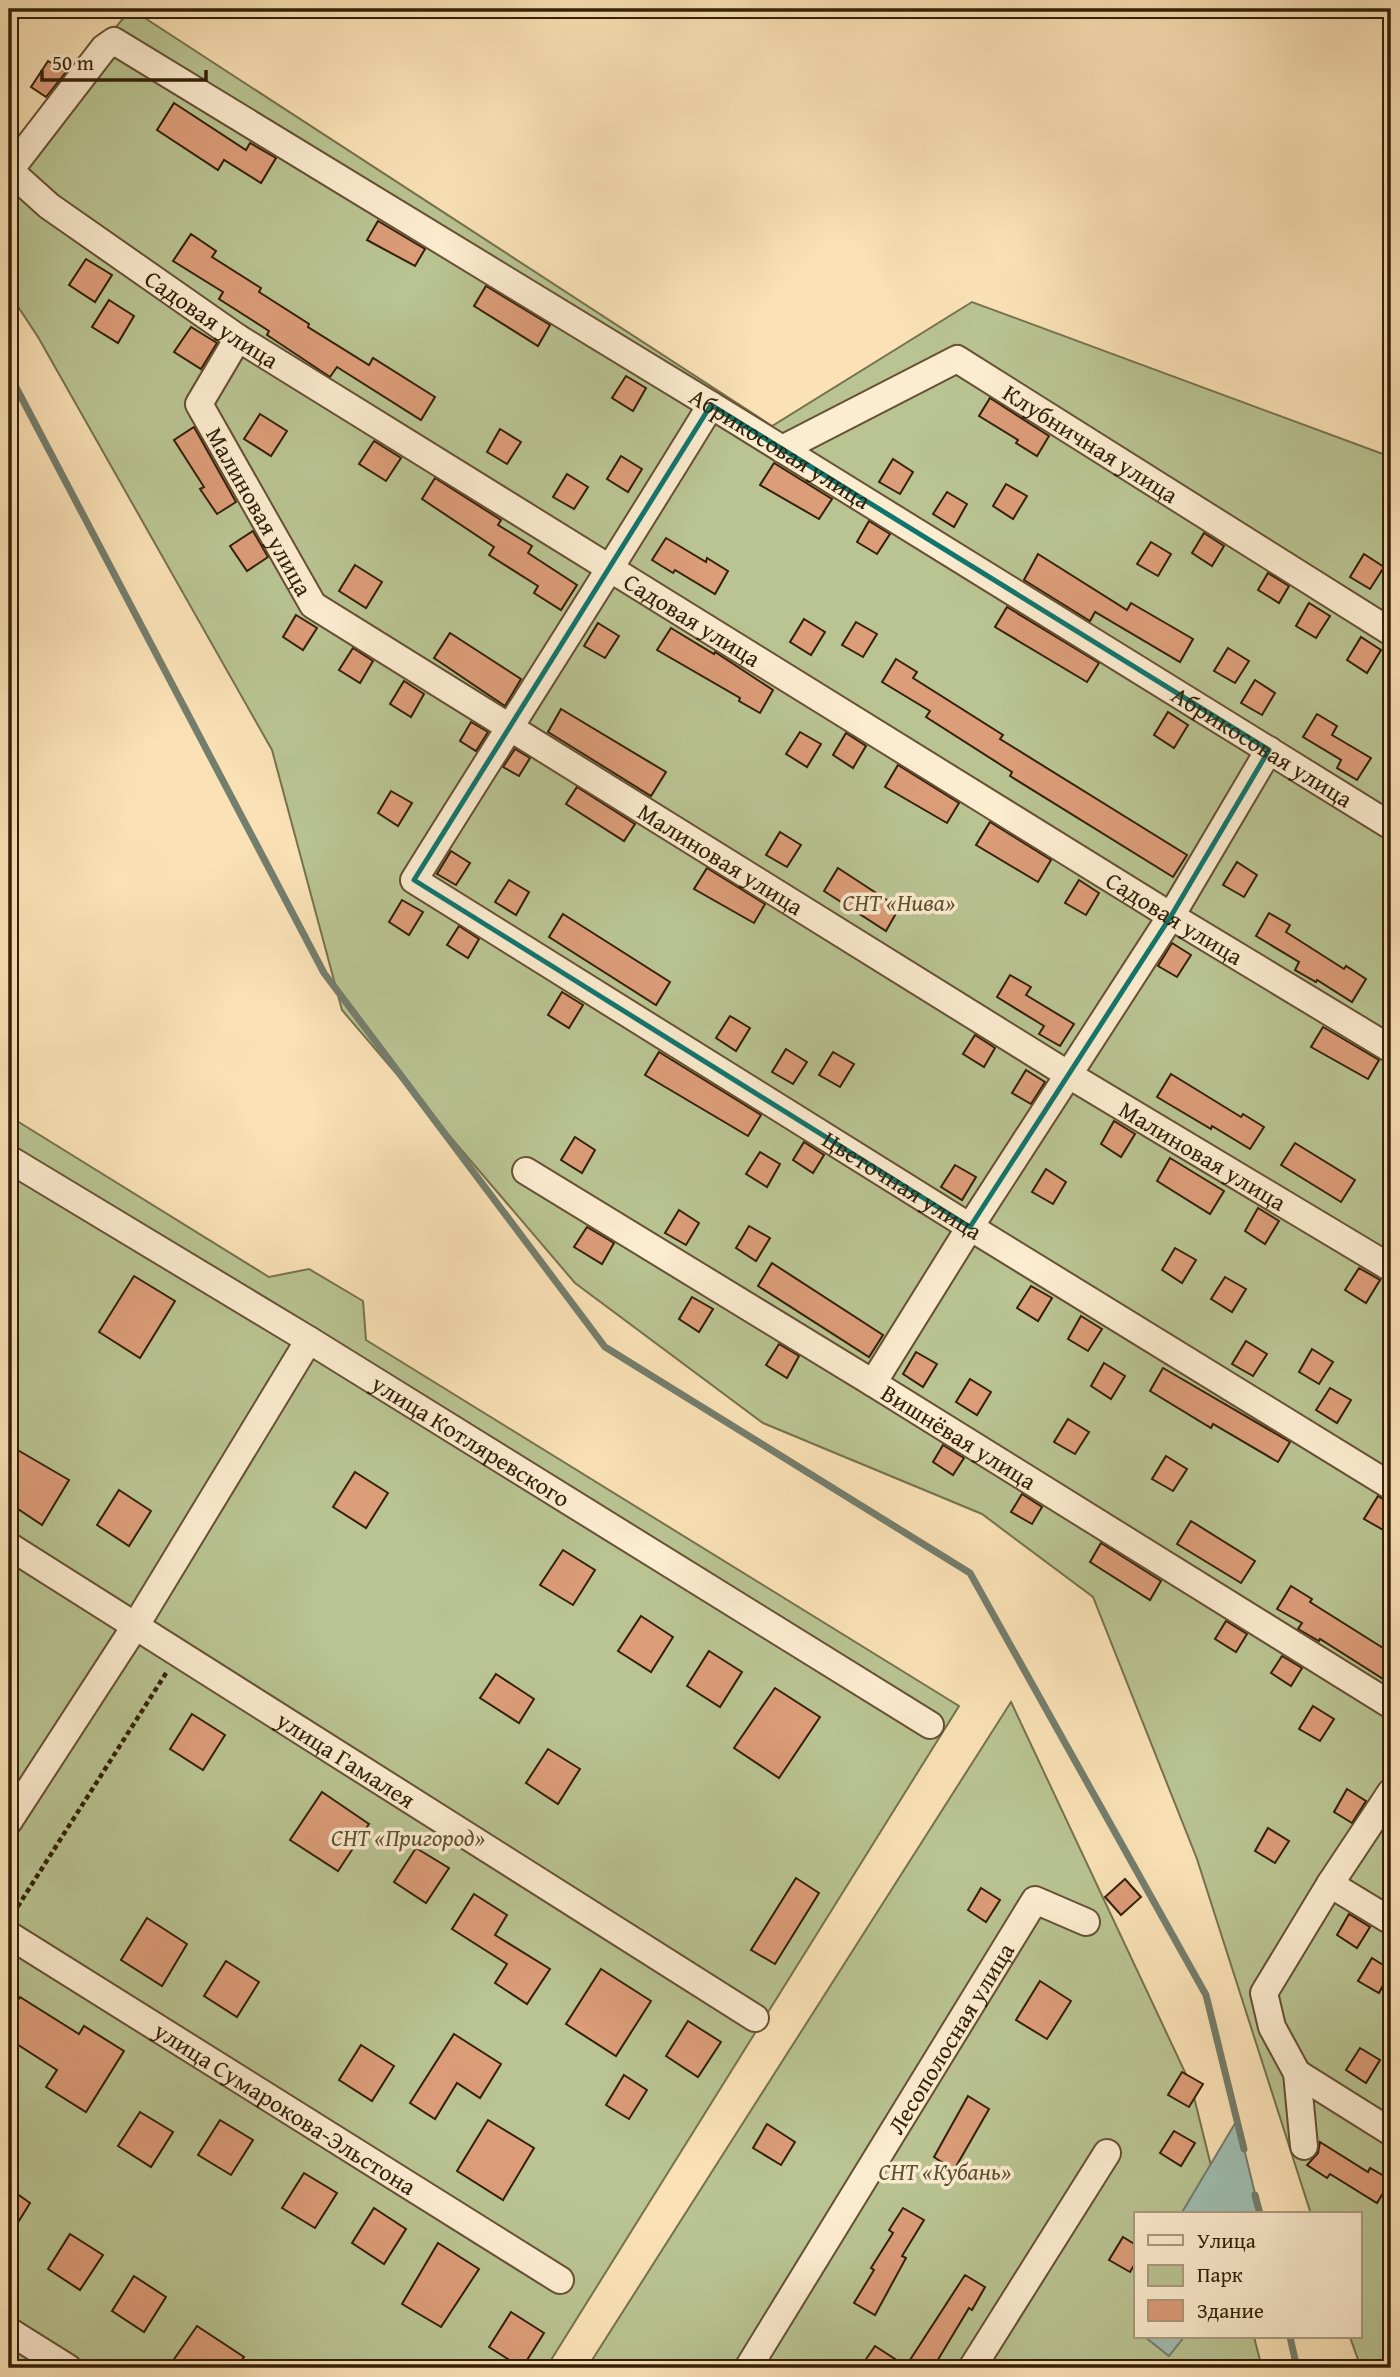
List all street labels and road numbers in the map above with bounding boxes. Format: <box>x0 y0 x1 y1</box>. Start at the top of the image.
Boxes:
street label: Садовая улица <box>138 261 286 377</box>
street label: Клубничная улица <box>996 375 1186 512</box>
street label: Абрикосовая улица <box>683 379 878 518</box>
street label: Малиновая улица <box>198 420 322 603</box>
street label: Садовая улица <box>617 564 768 676</box>
street label: Абрикосовая улица <box>1165 677 1360 816</box>
street label: Малиновая улица <box>631 794 811 924</box>
street label: Садовая улица <box>1099 862 1250 974</box>
street label: Малиновая улица <box>1113 1092 1294 1219</box>
street label: Цветочная улица <box>816 1122 990 1248</box>
street label: улица Котляревского <box>364 1365 577 1515</box>
street label: Вишнёвая улица <box>875 1375 1044 1498</box>
street label: улица Гамалея <box>269 1702 422 1816</box>
street label: Лесополосная улица <box>878 1935 1023 2141</box>
street label: улица Сумарокова-Эльстона <box>147 2012 424 2204</box>

